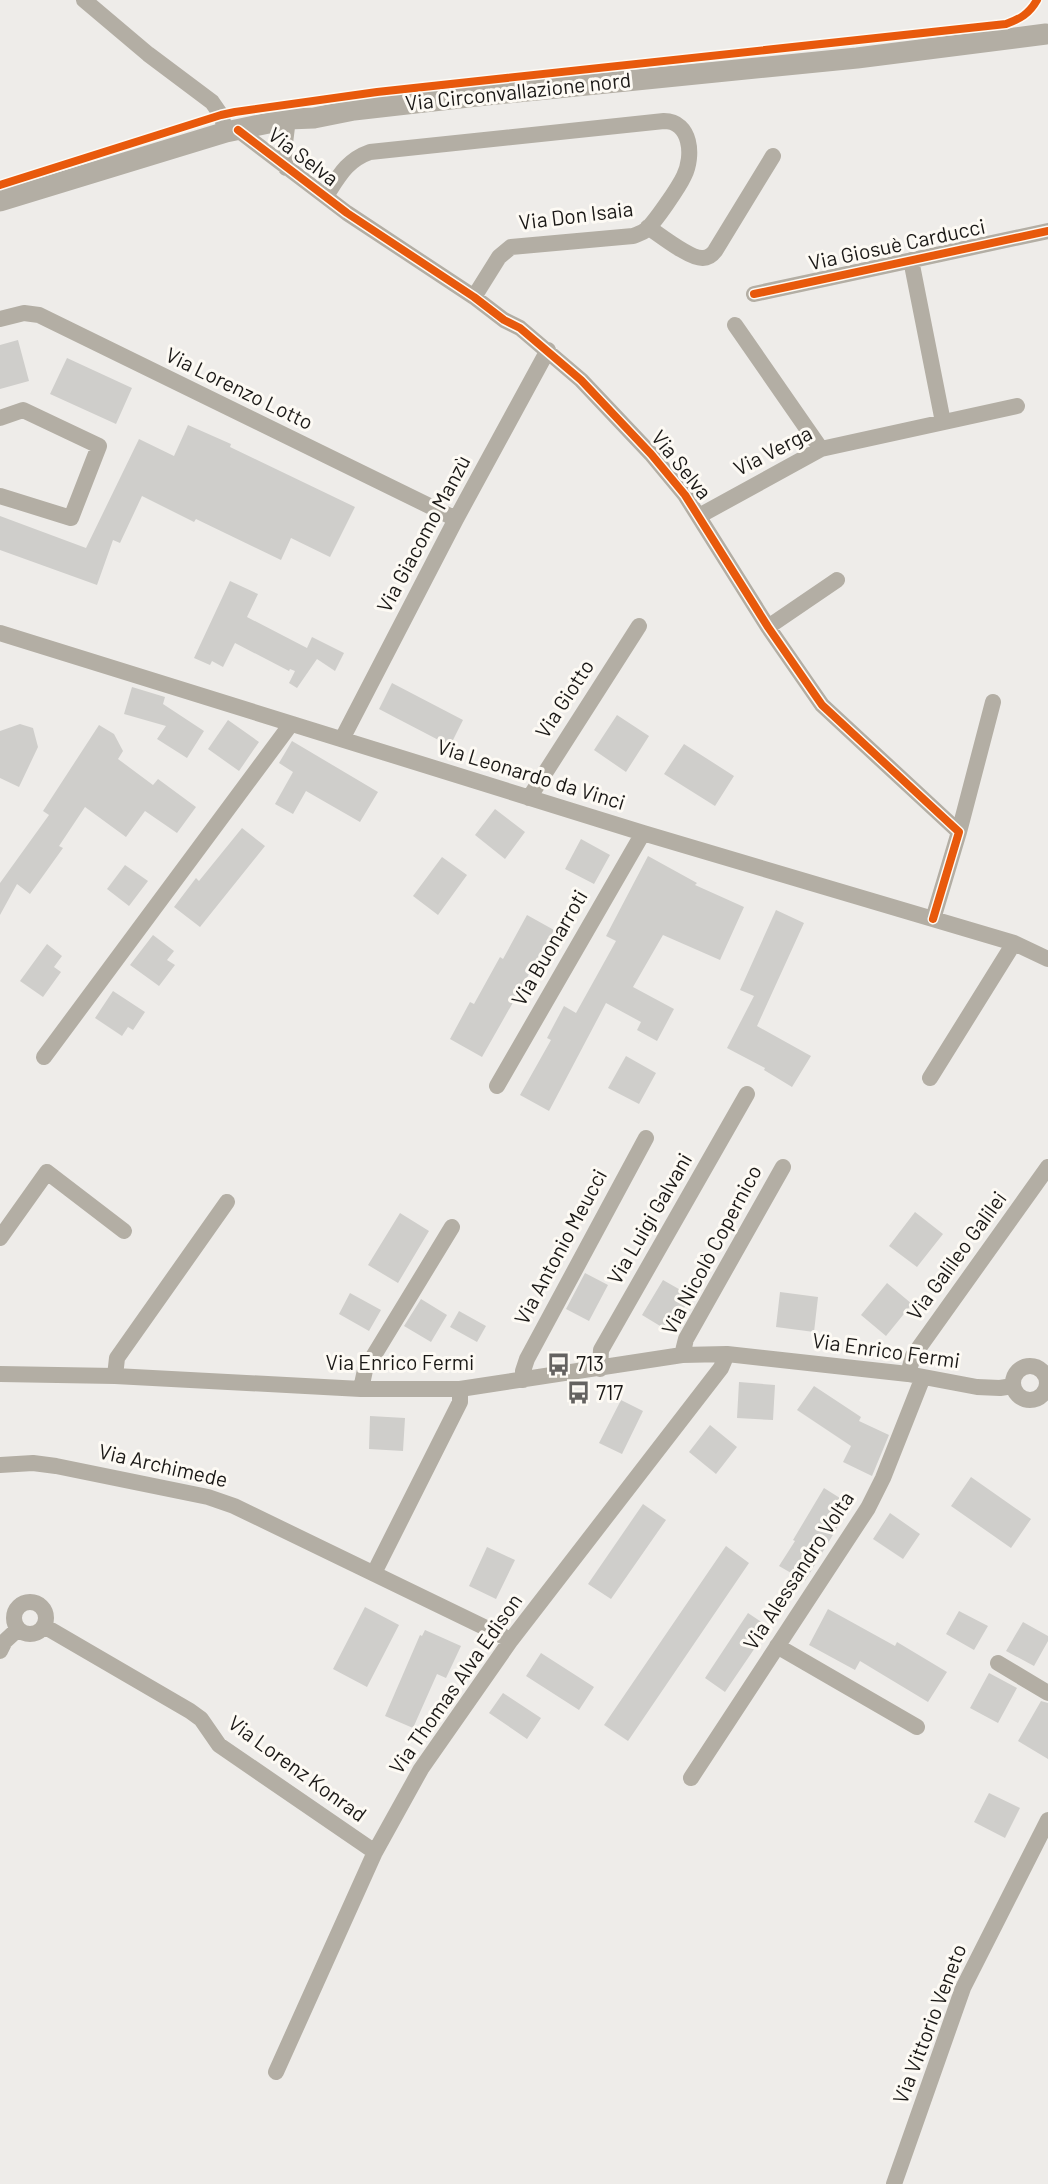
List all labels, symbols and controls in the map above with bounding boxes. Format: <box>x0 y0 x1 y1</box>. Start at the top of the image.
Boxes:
street label: Via Circonvallazione nord <box>404 66 632 115</box>
street label: Via Selva <box>264 121 344 190</box>
street label: Via Don Isaia <box>517 195 634 234</box>
street label: Via Giosuè Carducci <box>806 213 987 274</box>
street label: Via Lorenzo Lotto <box>162 341 317 434</box>
street label: Via Verga <box>729 419 816 480</box>
street label: Via Selva <box>647 425 718 504</box>
street label: Via Giacomo Manzù <box>371 450 475 616</box>
street label: Via Giotto <box>529 654 598 742</box>
street label: Via Leonardo da Vinci <box>434 733 629 814</box>
street label: Via Buonarroti <box>505 885 592 1010</box>
street label: Via Luigi Galvani <box>601 1148 696 1288</box>
street label: Via Nicolò Copernico <box>655 1160 766 1338</box>
street label: Via Antonio Meucci <box>508 1164 611 1328</box>
street label: Via Galileo Galilei <box>901 1186 1011 1324</box>
street label: Via Enrico Fermi <box>811 1327 962 1372</box>
street label: Via Enrico Fermi <box>326 1349 474 1374</box>
place label: 713 <box>576 1350 604 1375</box>
bus stop icon: 713 <box>545 1351 571 1377</box>
place label: 717 <box>596 1379 623 1404</box>
bus stop icon: 717 <box>565 1380 591 1406</box>
street label: Via Archimede <box>96 1438 230 1492</box>
street label: Via Alessandro Volta <box>737 1486 858 1654</box>
street label: Via Thomas Alva Edison <box>383 1588 526 1778</box>
street label: Via Lorenz Konrad <box>224 1709 372 1826</box>
street label: Via Vittorio Veneto <box>887 1940 971 2107</box>

